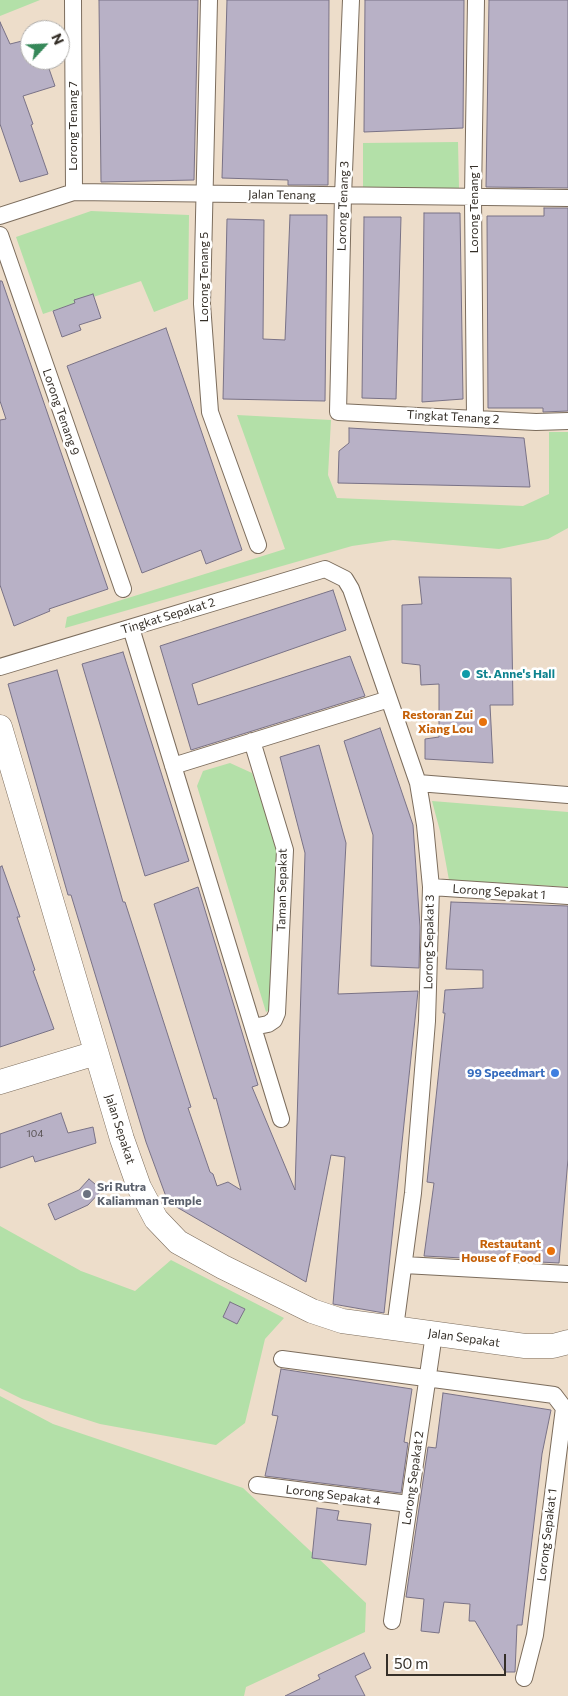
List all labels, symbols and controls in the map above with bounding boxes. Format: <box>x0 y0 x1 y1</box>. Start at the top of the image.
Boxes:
north arrow <box>20 20 70 70</box>
text: N <box>48 31 68 47</box>
street label: Lorong Tenang 7 <box>66 81 80 171</box>
street label: Lorong Tenang 3 <box>334 161 352 251</box>
street label: Lorong Tenang 1 <box>467 165 481 253</box>
street label: Jalan Tenang <box>248 187 316 203</box>
street label: Lorong Tenang 5 <box>197 232 211 322</box>
street label: Lorong Tenang 9 <box>39 367 83 457</box>
street label: Tingkat Tenang 2 <box>406 407 500 427</box>
street label: Tingkat Sepakat 2 <box>119 595 217 637</box>
place label: St. Anne's Hall <box>476 667 555 681</box>
marker: St. Anne's Hall <box>460 668 472 680</box>
place label: Restoran Zui Xiang Lou <box>402 708 473 736</box>
marker: Restoran Zui Xiang Lou <box>477 716 489 728</box>
street label: Taman Sepakat <box>274 848 290 932</box>
street label: Lorong Sepakat 1 <box>452 882 546 902</box>
street label: Lorong Sepakat 3 <box>421 894 437 990</box>
place label: 99 Speedmart <box>467 1066 545 1080</box>
marker: 99 Speedmart <box>549 1067 561 1079</box>
street label: Jalan Sepakat <box>102 1092 138 1166</box>
house number: 104 <box>27 1128 43 1140</box>
place label: Sri Rutra Kaliamman Temple <box>97 1180 201 1208</box>
marker: Sri Rutra Kaliamman Temple <box>81 1188 93 1200</box>
place label: Restautant House of Food <box>461 1237 541 1265</box>
marker: Restautant House of Food <box>545 1245 557 1257</box>
street label: Jalan Sepakat <box>427 1326 501 1350</box>
street label: Lorong Sepakat 2 <box>399 1430 427 1526</box>
street label: Lorong Sepakat 4 <box>285 1482 381 1508</box>
street label: Lorong Sepakat 1 <box>534 1488 560 1582</box>
scale bar <box>388 1644 508 1676</box>
text: 50 m <box>394 1654 428 1672</box>

